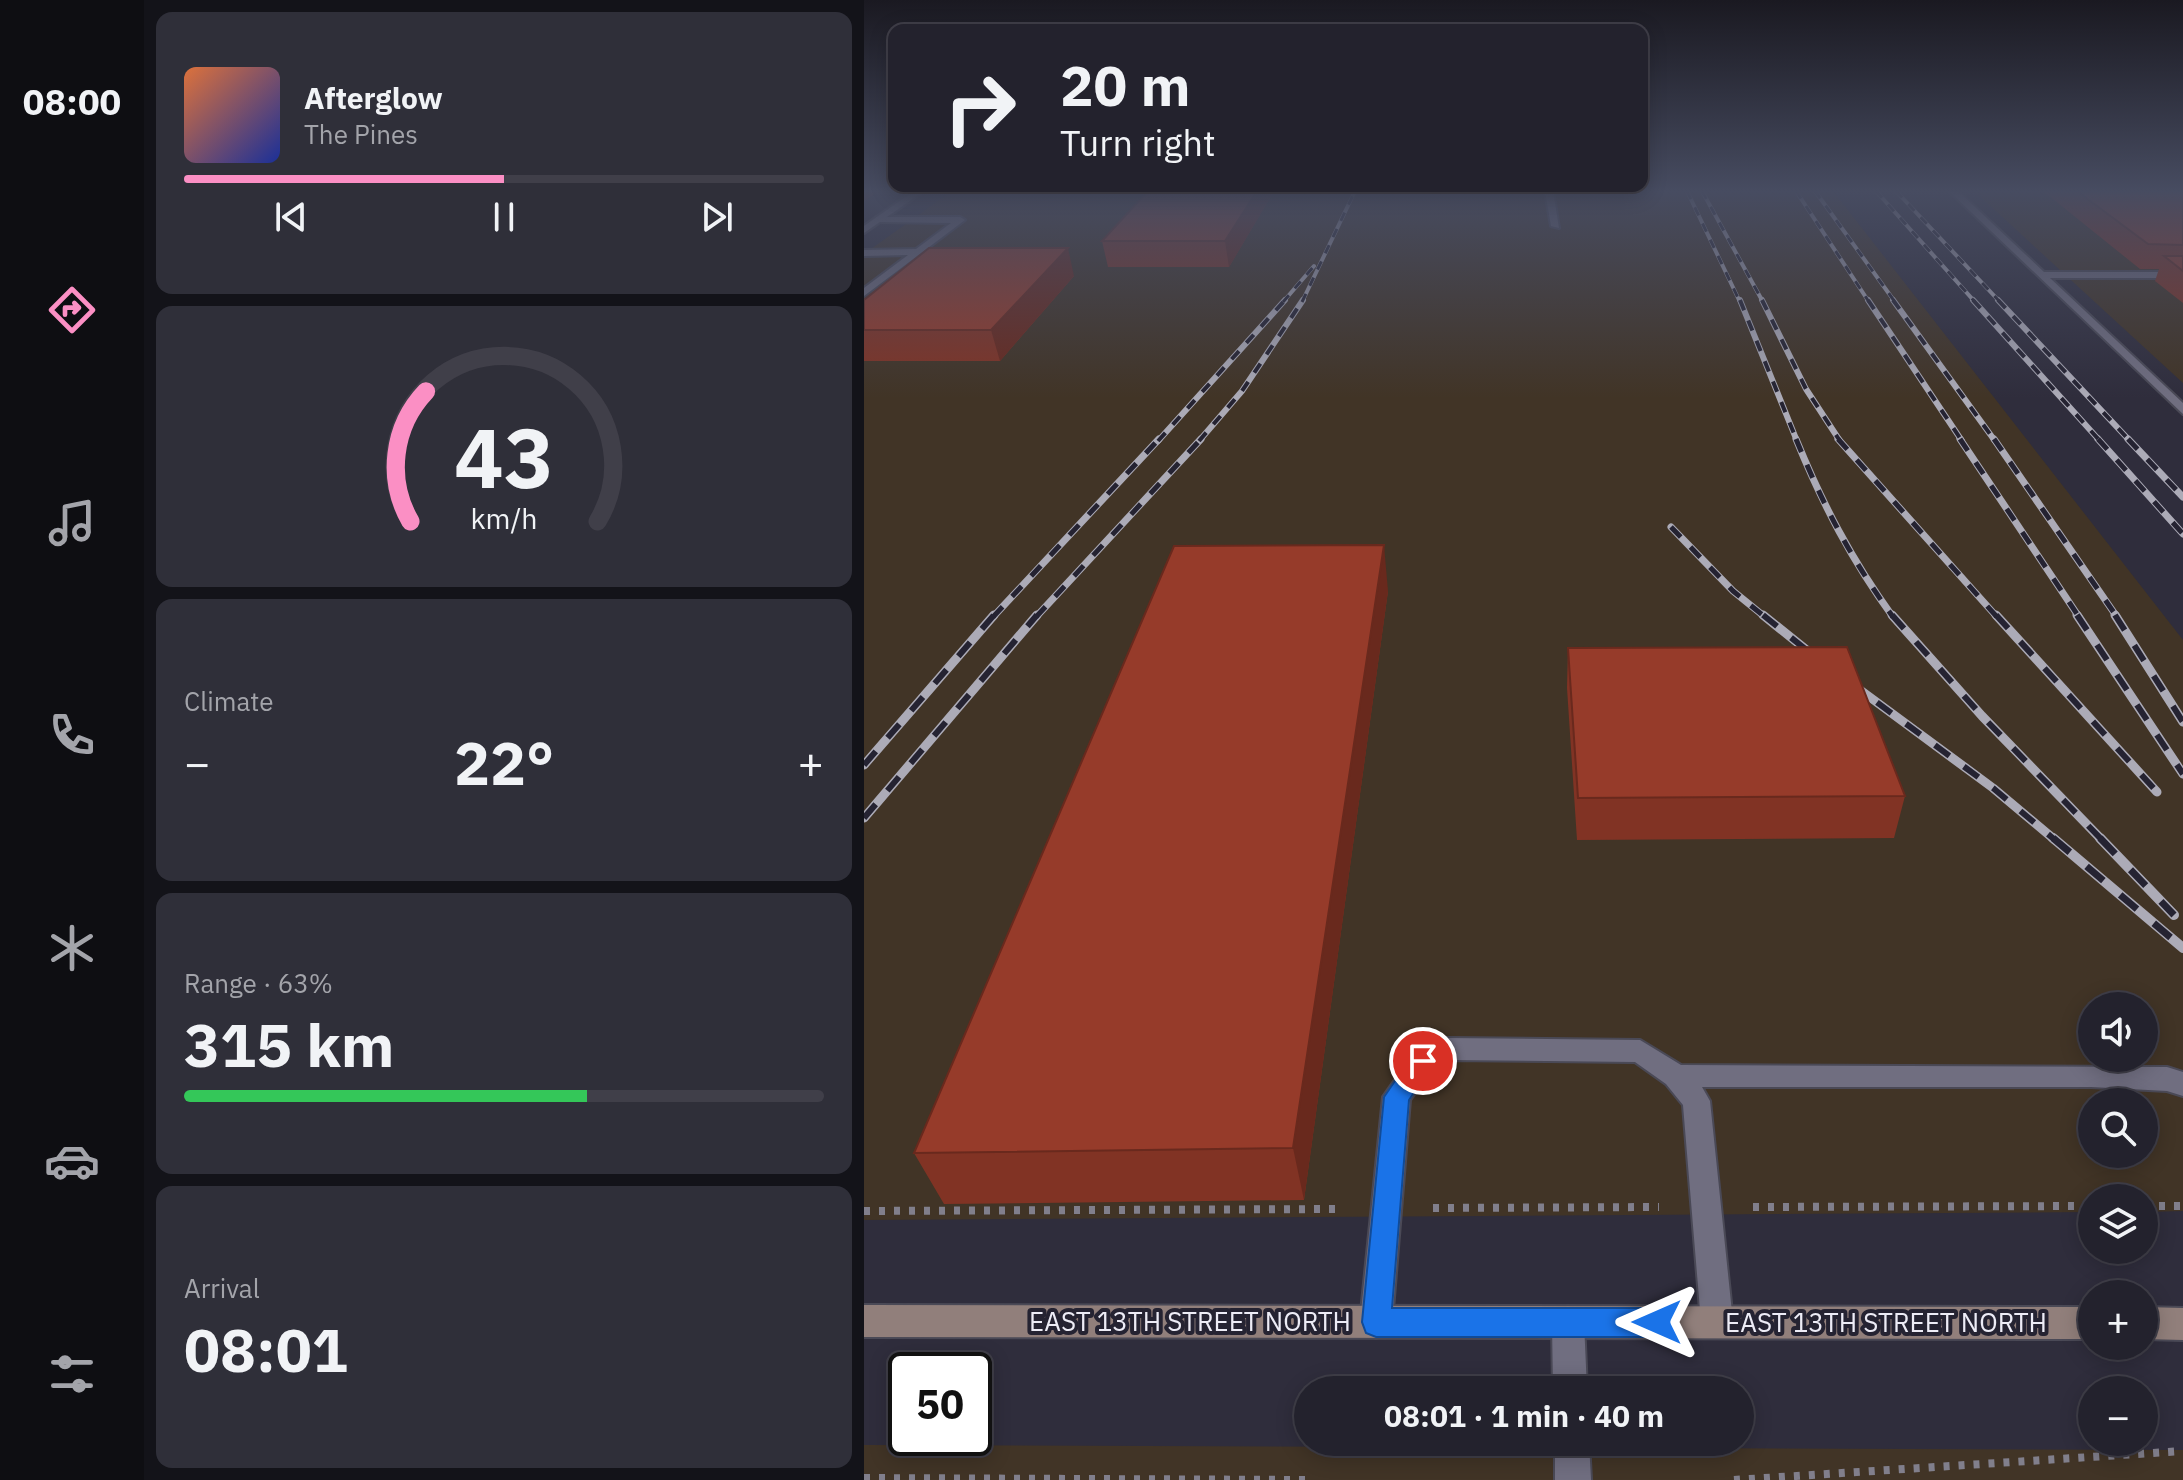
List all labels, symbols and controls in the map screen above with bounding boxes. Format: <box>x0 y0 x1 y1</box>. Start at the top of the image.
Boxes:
text: 20 m <box>1060 49 1190 121</box>
icon: right <box>928 56 1032 160</box>
text: 08:00 <box>23 78 121 125</box>
text: Afterglow <box>304 78 443 117</box>
text: The Pines <box>304 117 418 151</box>
text: Turn right <box>1060 119 1216 166</box>
icon: previous <box>269 195 313 239</box>
icon: pause <box>482 195 526 239</box>
icon: next <box>695 195 739 239</box>
icon: directions <box>44 282 100 338</box>
text: 43 <box>454 403 554 511</box>
icon: music <box>44 495 100 551</box>
text: km/h <box>470 501 538 538</box>
text: Climate <box>184 684 274 718</box>
icon: phone <box>44 707 100 763</box>
text: 22° <box>454 723 554 802</box>
text: − <box>184 734 210 791</box>
text: + <box>798 734 824 791</box>
icon: climate <box>44 920 100 976</box>
text: Range · 63% <box>184 966 333 1000</box>
map controls <box>2078 992 2158 1456</box>
button: sound <box>2078 992 2158 1072</box>
text: 315 km <box>184 1005 394 1084</box>
pin <box>1389 1027 1457 1095</box>
icon: arrive <box>1401 1039 1445 1083</box>
button: search <box>2078 1088 2158 1168</box>
icon: car <box>44 1133 100 1189</box>
button: layers <box>2078 1184 2158 1264</box>
text: Arrival <box>184 1271 260 1305</box>
position arrow <box>1615 1280 1699 1364</box>
button: + <box>2078 1280 2158 1360</box>
street label: EAST 13TH STREET NORTH <box>1029 1304 1351 1338</box>
street label: EAST 13TH STREET NORTH <box>1725 1305 2047 1339</box>
text: 08:01 <box>184 1310 348 1389</box>
icon: filters <box>44 1346 100 1402</box>
speed limit sign: 50 <box>888 1352 992 1456</box>
button: − <box>2078 1376 2158 1456</box>
text: 08:01 · 1 min · 40 m <box>1384 1396 1664 1435</box>

